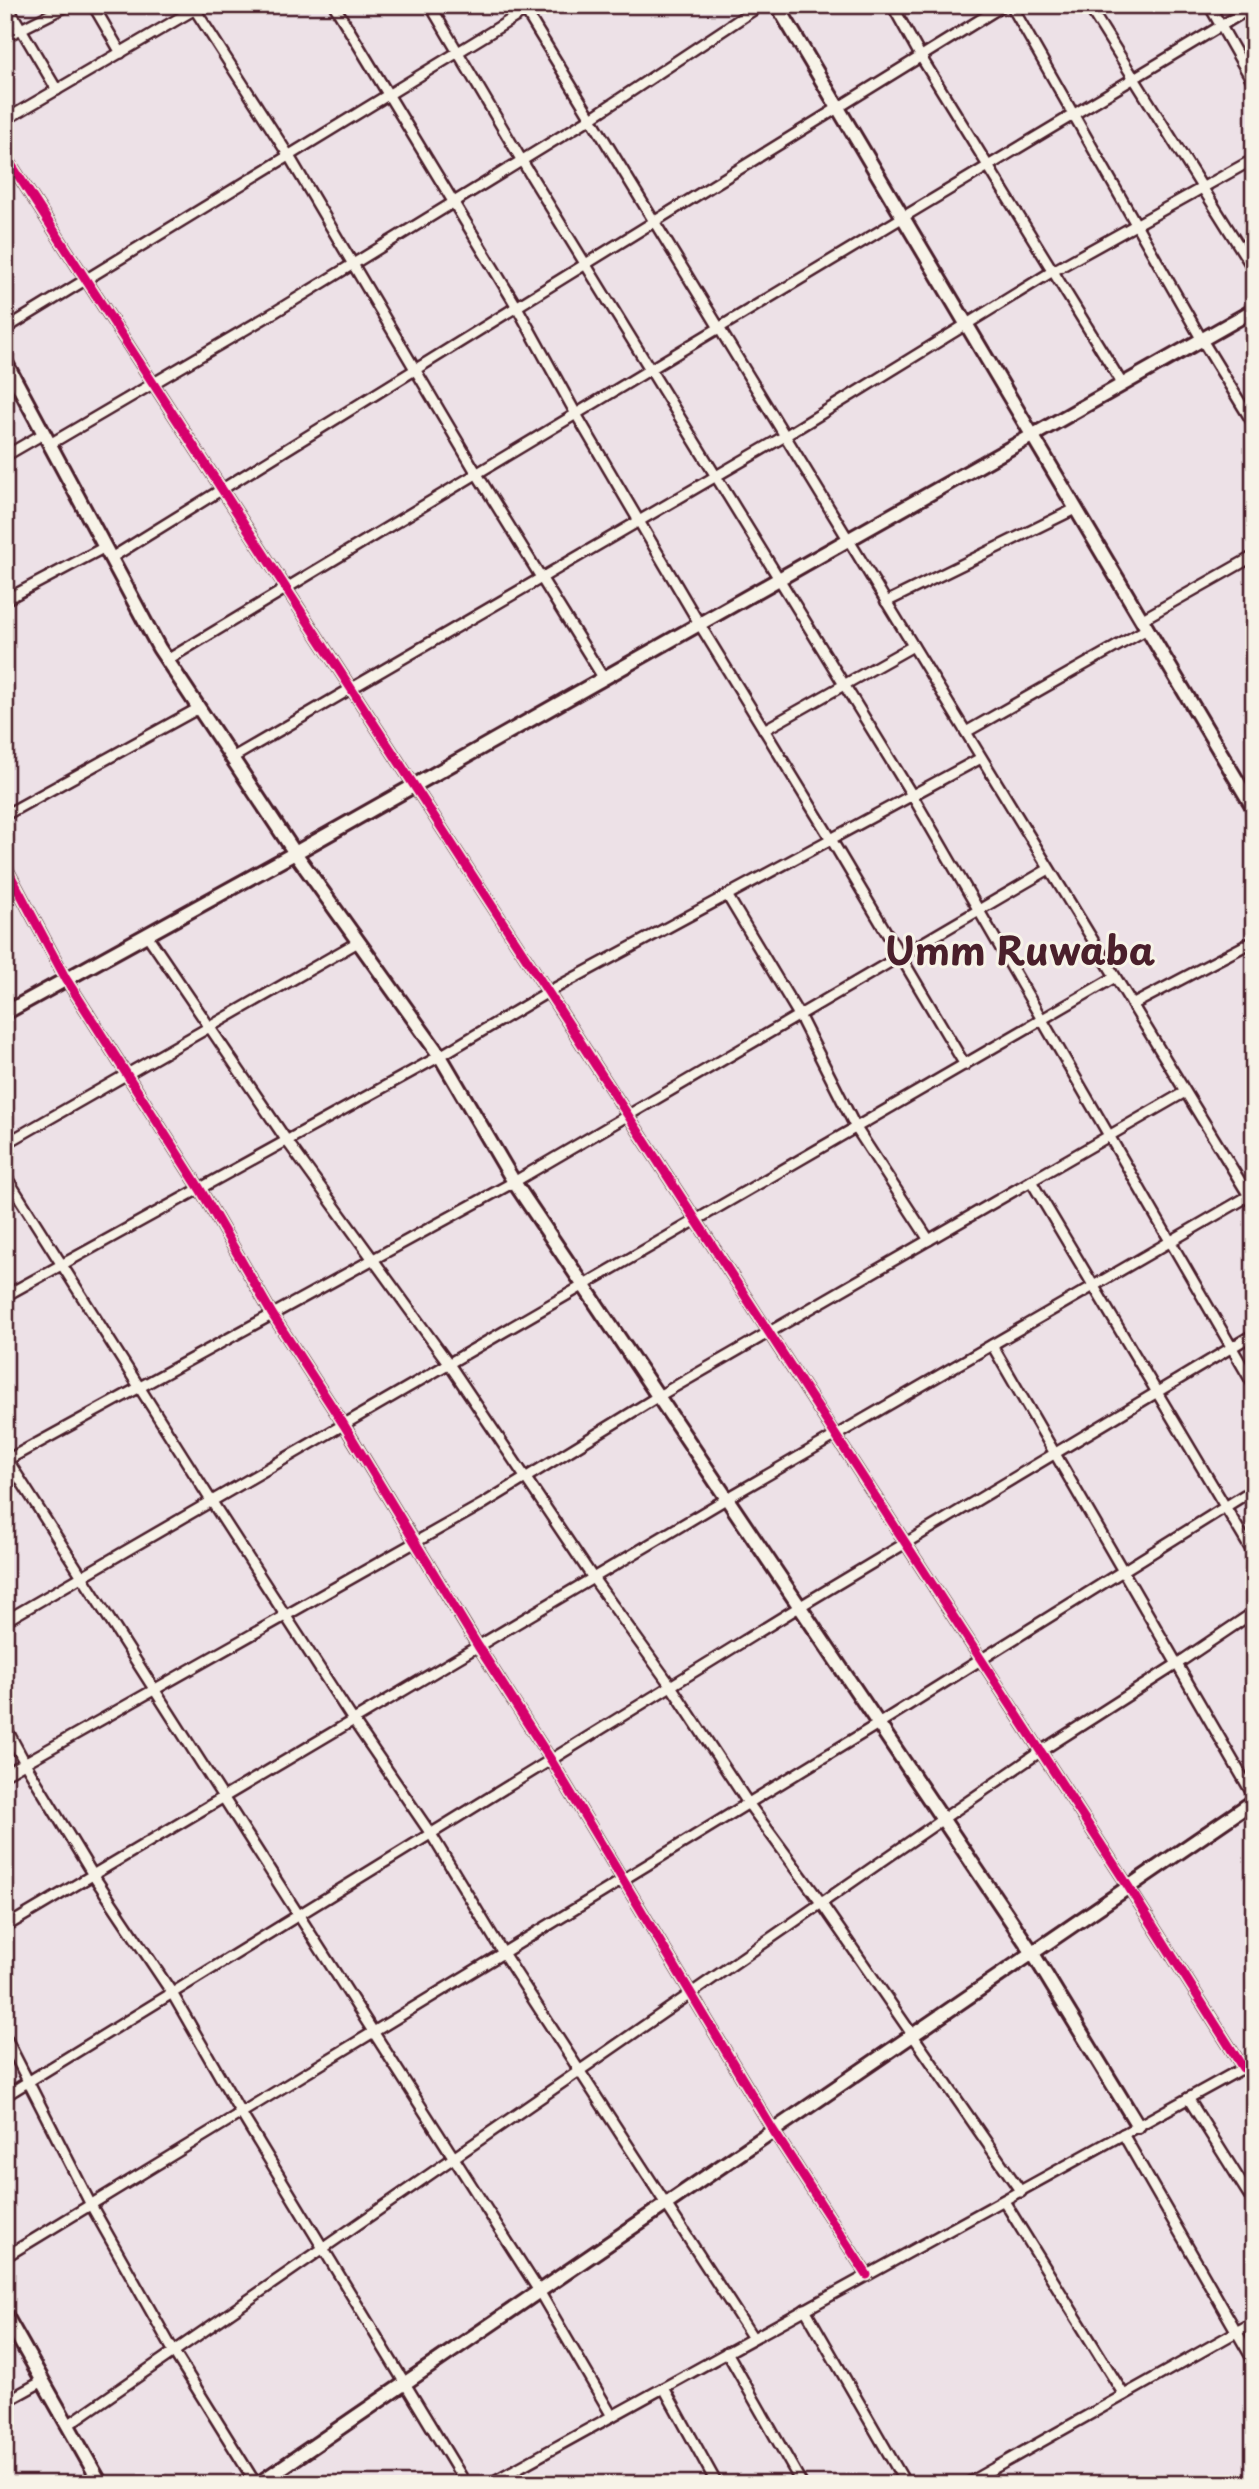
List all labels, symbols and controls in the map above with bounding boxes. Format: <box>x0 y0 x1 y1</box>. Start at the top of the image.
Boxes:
district label: Umm Ruwaba <box>885 921 1155 978</box>

